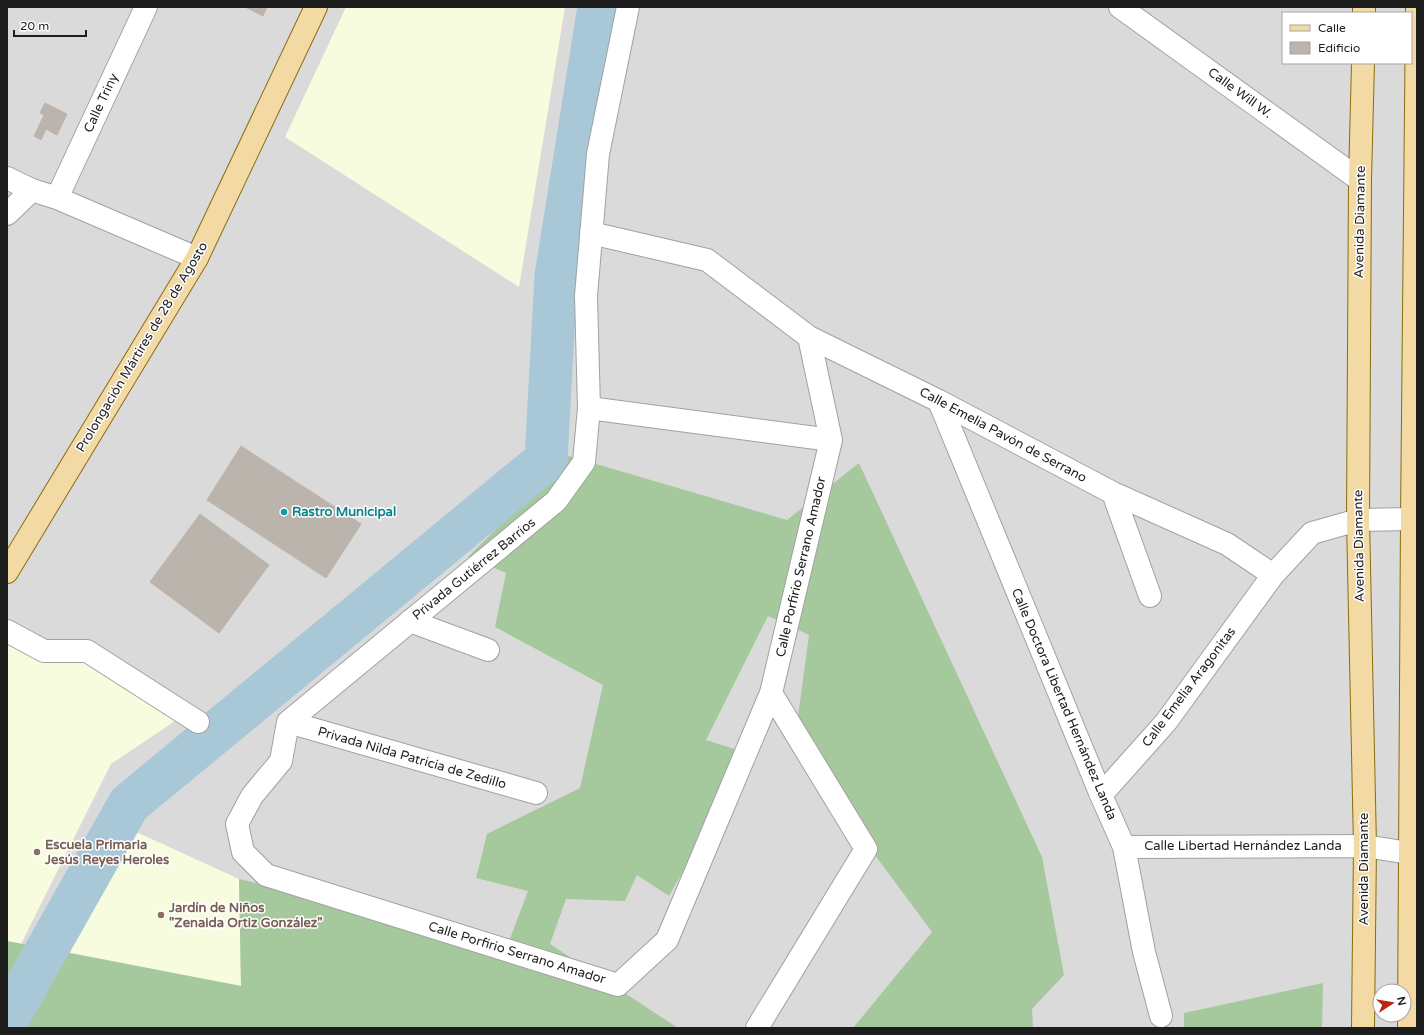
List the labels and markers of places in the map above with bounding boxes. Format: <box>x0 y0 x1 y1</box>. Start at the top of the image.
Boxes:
place label: Rastro Municipal <box>292 504 396 520</box>
marker: Rastro Municipal <box>279 507 289 517</box>
place label: Escuela Primaria Jesús Reyes Heroles <box>44 837 169 868</box>
marker: Escuela Primaria Jesús Reyes Heroles <box>32 847 42 857</box>
place label: Jardín de Niños "Zenaida Ortiz González" <box>168 900 323 931</box>
marker: Jardín de Niños "Zenaida Ortiz González" <box>156 910 166 920</box>

